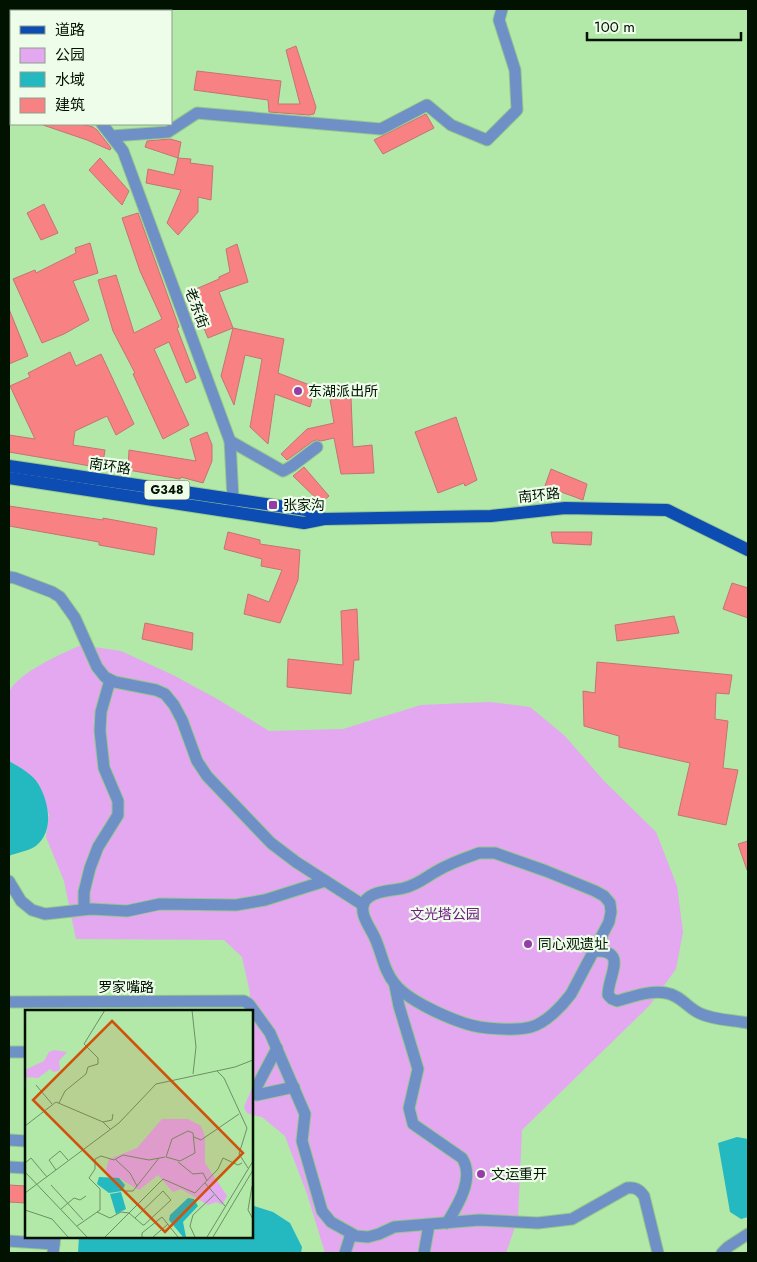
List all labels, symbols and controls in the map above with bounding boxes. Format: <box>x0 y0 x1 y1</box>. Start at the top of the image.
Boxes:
legend <box>10 10 172 125</box>
scale bar <box>587 10 741 42</box>
text: 100 m <box>594 16 635 38</box>
text: 道路 <box>55 19 85 41</box>
text: 公园 <box>55 44 85 66</box>
text: 水域 <box>55 69 85 91</box>
text: 建筑 <box>55 94 85 116</box>
street label: 老东街 <box>180 285 214 331</box>
place label: 东湖派出所 <box>308 381 378 401</box>
marker: 东湖派出所 <box>292 385 304 397</box>
street label: 南环路 <box>88 453 132 479</box>
road number: G348 <box>144 480 190 500</box>
street label: 南环路 <box>517 483 561 507</box>
place label: 张家沟 <box>283 495 325 515</box>
marker: 张家沟 <box>267 499 279 511</box>
park label: 文光塔公园 <box>410 904 480 924</box>
place label: 同心观遗址 <box>538 934 608 954</box>
marker: 同心观遗址 <box>522 938 534 950</box>
street label: 罗家嘴路 <box>98 977 154 997</box>
inset map <box>25 1010 252 1237</box>
place label: 文运重开 <box>491 1164 547 1184</box>
marker: 文运重开 <box>475 1168 487 1180</box>

